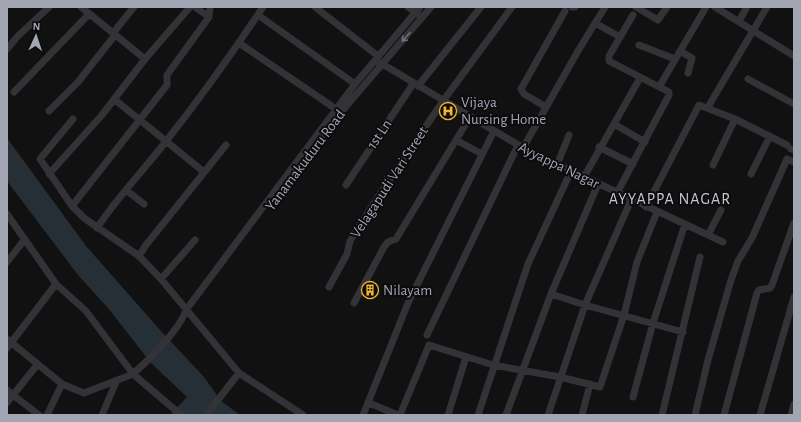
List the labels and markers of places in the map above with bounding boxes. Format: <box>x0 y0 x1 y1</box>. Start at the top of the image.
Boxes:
place label: Vijaya Nursing Home <box>461 95 546 127</box>
hospital icon: Vijaya Nursing Home <box>438 101 458 121</box>
building icon: Nilayam <box>360 280 380 300</box>
place label: Nilayam <box>383 283 432 298</box>

